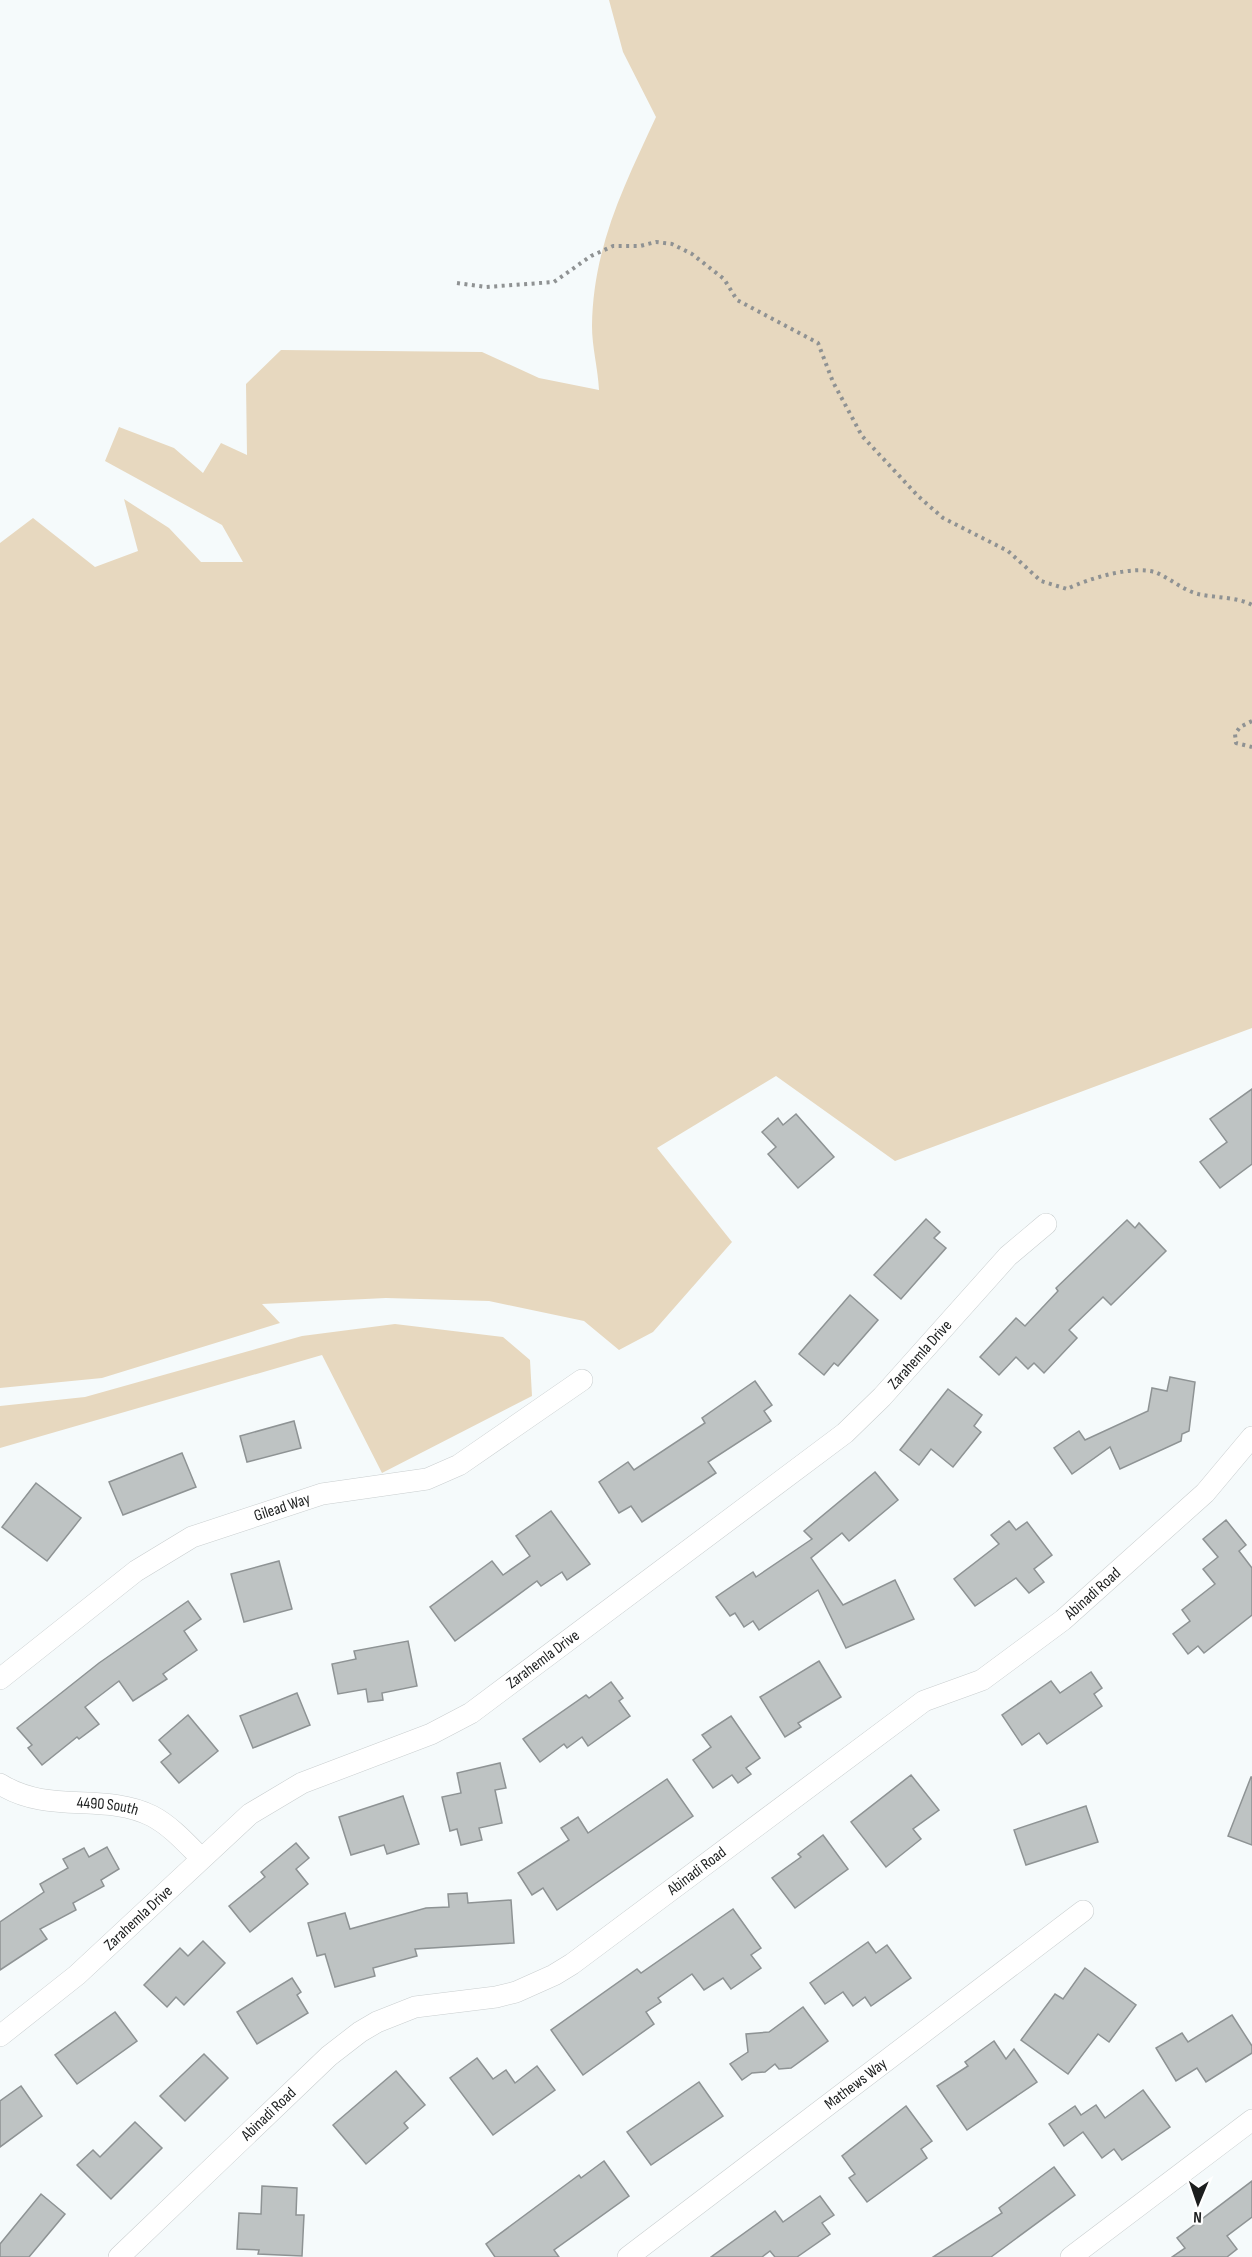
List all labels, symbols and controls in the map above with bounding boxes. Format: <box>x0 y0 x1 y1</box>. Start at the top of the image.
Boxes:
street label: Zarahemla Drive <box>884 1316 956 1393</box>
street label: Gilead Way <box>251 1489 313 1525</box>
street label: Abinadi Road <box>1060 1564 1124 1624</box>
street label: Zarahemla Drive <box>503 1626 583 1693</box>
street label: 4490 South <box>76 1793 141 1819</box>
street label: Abinadi Road <box>663 1843 730 1900</box>
street label: Zarahemla Drive <box>100 1882 176 1954</box>
street label: Mathews Way <box>821 2054 891 2114</box>
street label: Abinadi Road <box>236 2083 300 2145</box>
north arrow <box>1168 2173 1228 2233</box>
text: N <box>1193 2207 1202 2226</box>

